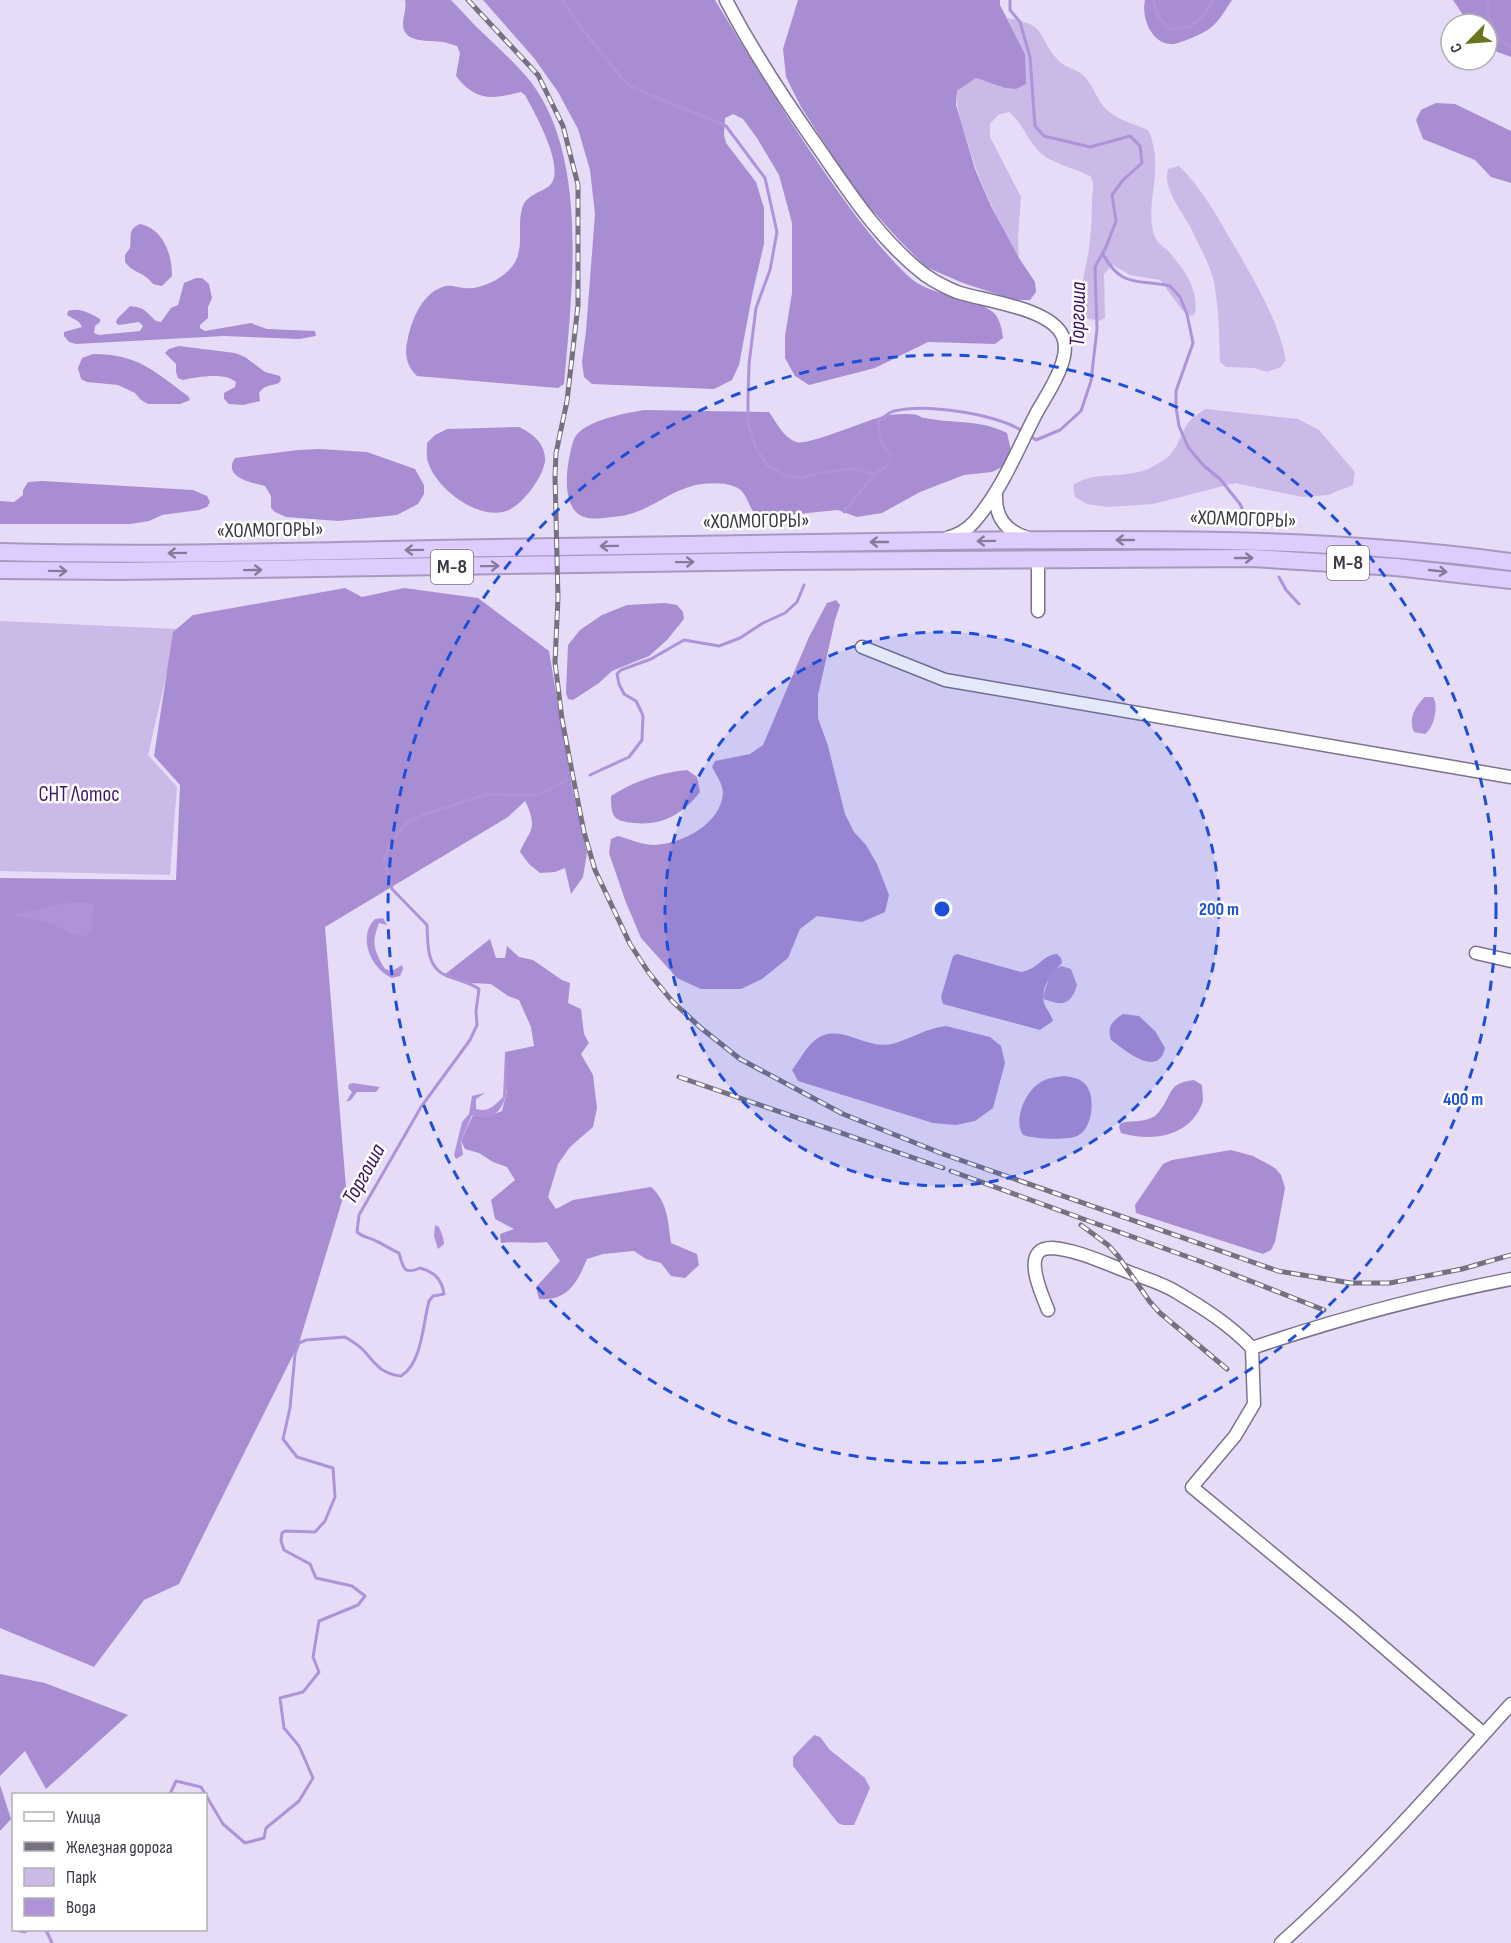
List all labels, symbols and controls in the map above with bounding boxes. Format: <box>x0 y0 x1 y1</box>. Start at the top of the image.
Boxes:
north arrow <box>1439 12 1499 72</box>
text: С <box>1446 40 1467 55</box>
water label: Торгоша <box>1064 281 1092 347</box>
street label: «ХОЛМОГОРЫ» <box>1189 505 1297 533</box>
street label: «ХОЛМОГОРЫ» <box>702 508 810 534</box>
street label: «ХОЛМОГОРЫ» <box>216 517 324 543</box>
one-way arrow <box>1116 534 1136 546</box>
one-way arrow <box>977 535 997 547</box>
one-way arrow <box>869 536 889 548</box>
one-way arrow <box>600 540 620 552</box>
one-way arrow <box>405 544 425 555</box>
road number: М-8 <box>1327 546 1369 580</box>
one-way arrow <box>168 547 188 559</box>
road number: М-8 <box>431 550 473 584</box>
one-way arrow <box>1233 552 1253 564</box>
one-way arrow <box>675 557 695 568</box>
one-way arrow <box>480 560 500 572</box>
one-way arrow <box>243 564 263 576</box>
one-way arrow <box>48 565 68 577</box>
one-way arrow <box>1428 566 1448 577</box>
park label: СНТ Лотос <box>38 782 120 807</box>
centre of rings <box>932 899 952 919</box>
text: 200 m <box>1199 899 1239 920</box>
text: 400 m <box>1443 1089 1483 1110</box>
water label: Торгоша <box>337 1139 391 1209</box>
legend <box>12 1793 207 1931</box>
text: Улица <box>66 1807 101 1828</box>
text: Железная дорога <box>66 1837 173 1858</box>
text: Парк <box>66 1867 97 1888</box>
text: Вода <box>66 1897 96 1918</box>

